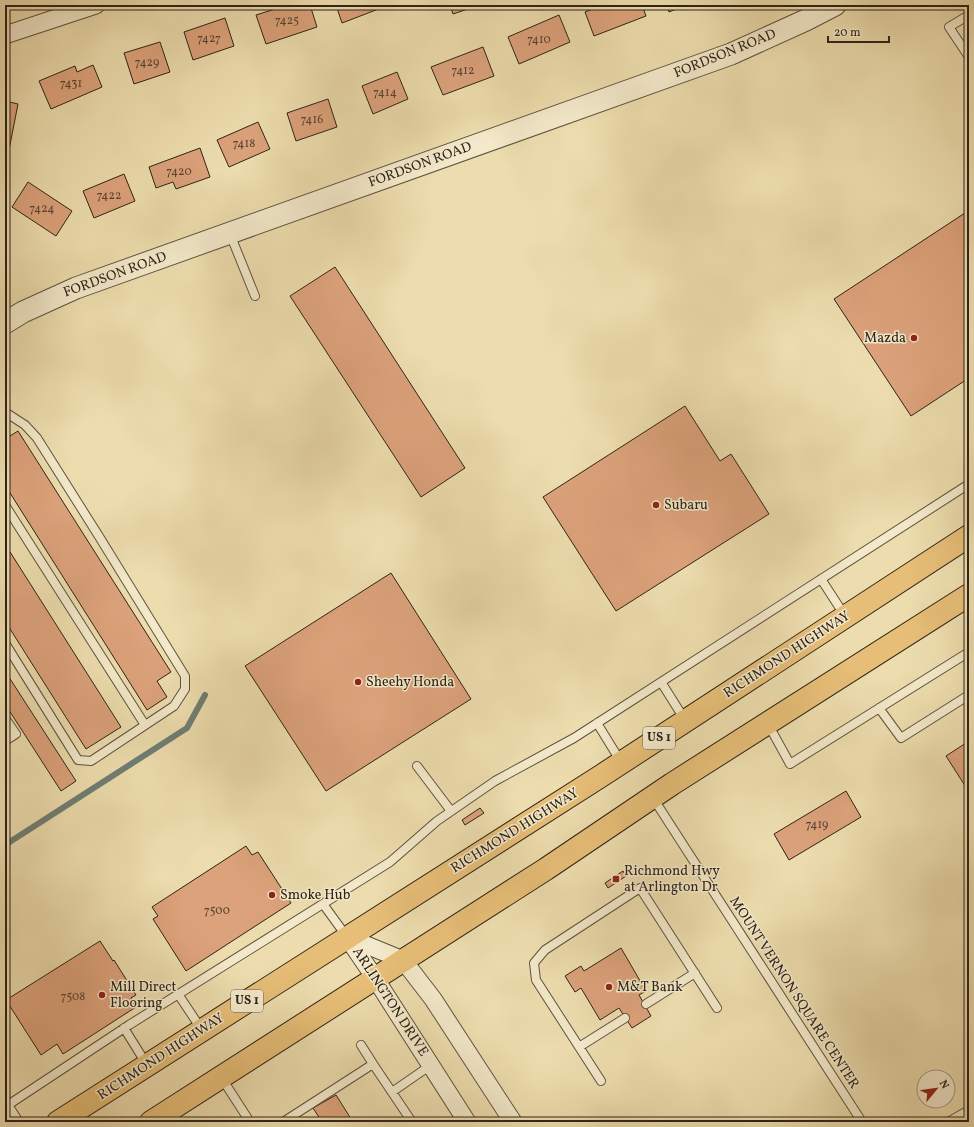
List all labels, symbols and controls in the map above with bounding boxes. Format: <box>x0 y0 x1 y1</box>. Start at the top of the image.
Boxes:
house number: 7425 <box>275 13 299 29</box>
scale bar <box>828 18 889 44</box>
street label: FORDSON ROAD <box>671 25 779 83</box>
text: 20 m <box>834 25 861 41</box>
house number: 7427 <box>197 31 221 47</box>
house number: 7410 <box>527 32 551 48</box>
house number: 7429 <box>135 55 159 71</box>
house number: 7412 <box>452 63 474 79</box>
house number: 7431 <box>60 76 82 92</box>
house number: 7414 <box>373 85 397 101</box>
house number: 7416 <box>301 112 323 128</box>
house number: 7418 <box>233 136 255 152</box>
street label: FORDSON ROAD <box>366 137 474 193</box>
house number: 7420 <box>166 164 192 180</box>
house number: 7422 <box>97 188 121 204</box>
house number: 7424 <box>29 201 55 217</box>
street label: FORDSON ROAD <box>61 247 169 303</box>
place label: Mazda <box>864 329 906 348</box>
marker: Mazda <box>909 333 919 343</box>
place label: Subaru <box>664 496 708 515</box>
marker: Subaru <box>651 500 661 510</box>
street label: RICHMOND HIGHWAY <box>720 607 854 703</box>
place label: Sheehy Honda <box>366 673 454 692</box>
marker: Sheehy Honda <box>353 677 363 687</box>
road number: US 1 <box>643 727 675 749</box>
street label: RICHMOND HIGHWAY <box>447 784 583 878</box>
house number: 7419 <box>806 817 828 833</box>
place label: Richmond Hwy at Arlington Dr <box>624 862 720 897</box>
marker: Richmond Hwy at Arlington Dr <box>611 874 621 884</box>
place label: Smoke Hub <box>280 886 351 905</box>
marker: Smoke Hub <box>267 890 277 900</box>
street label: MOUNT VERNON SQUARE CENTER <box>725 893 864 1093</box>
house number: 7500 <box>204 903 230 919</box>
street label: ARLINGTON DRIVE <box>348 944 432 1060</box>
place label: Mill Direct Flooring <box>110 978 177 1013</box>
place label: M&T Bank <box>617 978 683 997</box>
marker: M&T Bank <box>604 982 614 992</box>
house number: 7508 <box>61 989 85 1005</box>
marker: Mill Direct Flooring <box>97 990 107 1000</box>
road number: US 1 <box>231 990 263 1012</box>
street label: RICHMOND HIGHWAY <box>94 1009 228 1105</box>
north arrow <box>916 1069 956 1109</box>
text: N <box>935 1078 952 1092</box>

